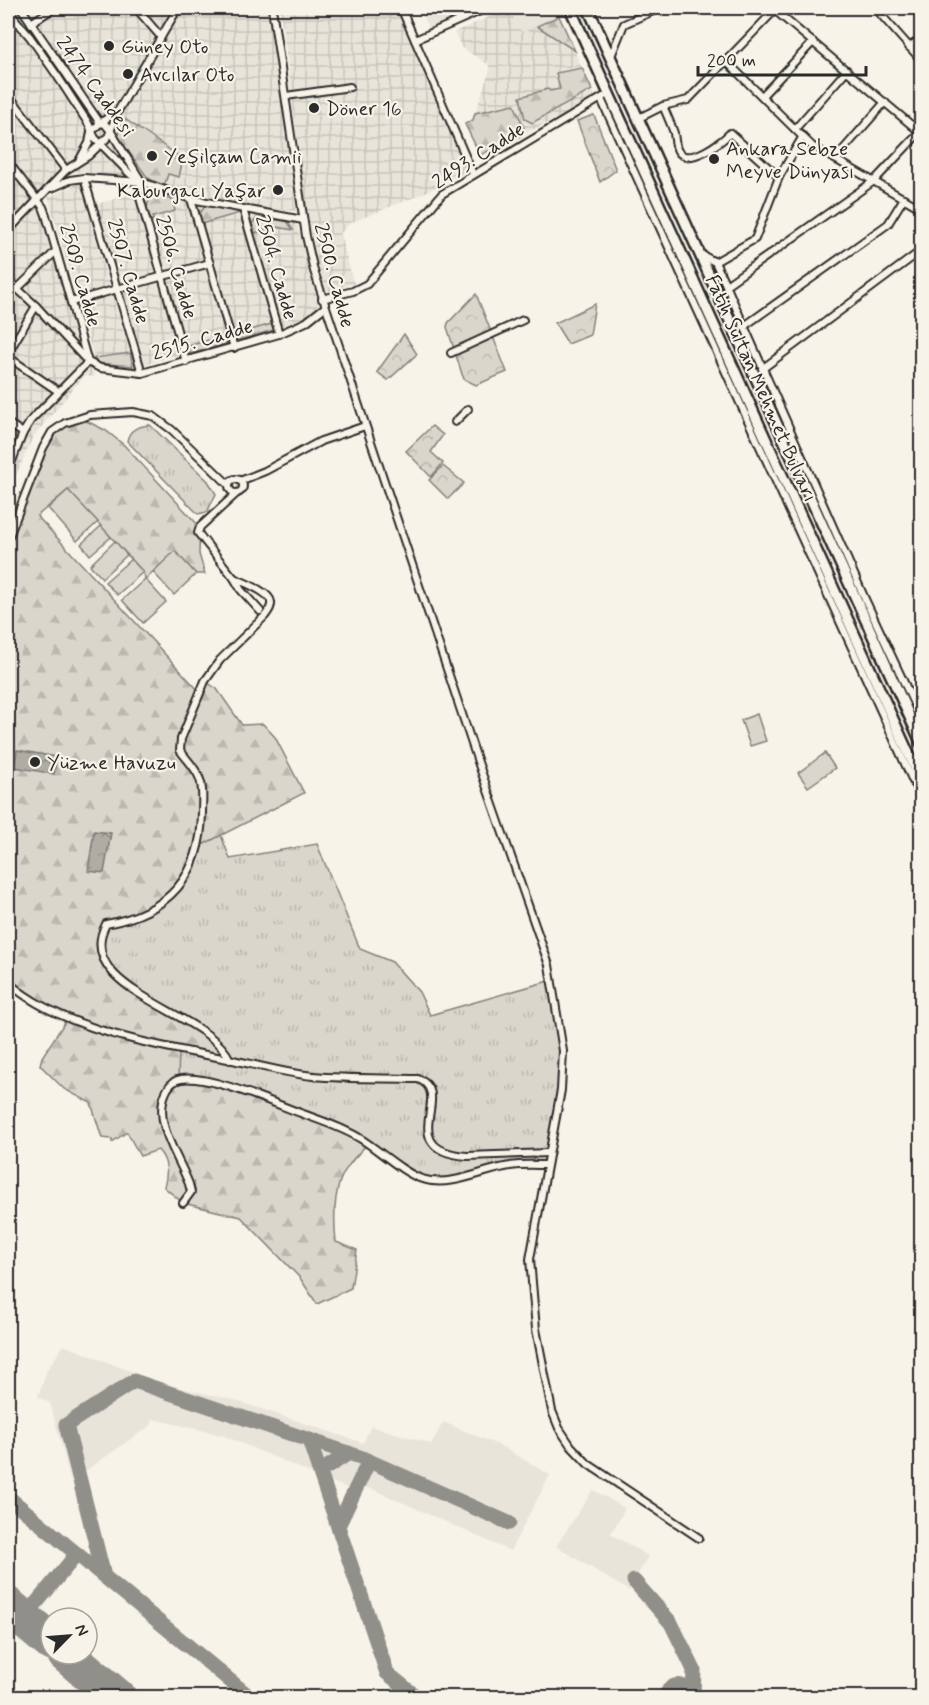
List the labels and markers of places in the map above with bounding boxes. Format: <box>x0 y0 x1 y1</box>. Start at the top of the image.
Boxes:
place label: Güney Oto <box>121 34 208 61</box>
marker: Güney Oto <box>102 39 116 53</box>
place label: Avcılar Oto <box>140 62 234 89</box>
marker: Avcılar Oto <box>121 67 135 81</box>
place label: Döner 16 <box>326 96 402 123</box>
marker: Döner 16 <box>307 101 321 115</box>
place label: Ankara Sebze Meyve Dünyası <box>726 136 854 186</box>
place label: Yeşilçam Camii <box>164 144 302 171</box>
marker: Yeşilçam Camii <box>145 149 159 163</box>
marker: Ankara Sebze Meyve Dünyası <box>707 152 721 166</box>
place label: Kaburgacı Yaşar <box>117 178 266 205</box>
marker: Kaburgacı Yaşar <box>271 183 285 197</box>
place label: Yüzme Havuzu <box>47 750 176 777</box>
marker: Yüzme Havuzu <box>28 755 42 769</box>

